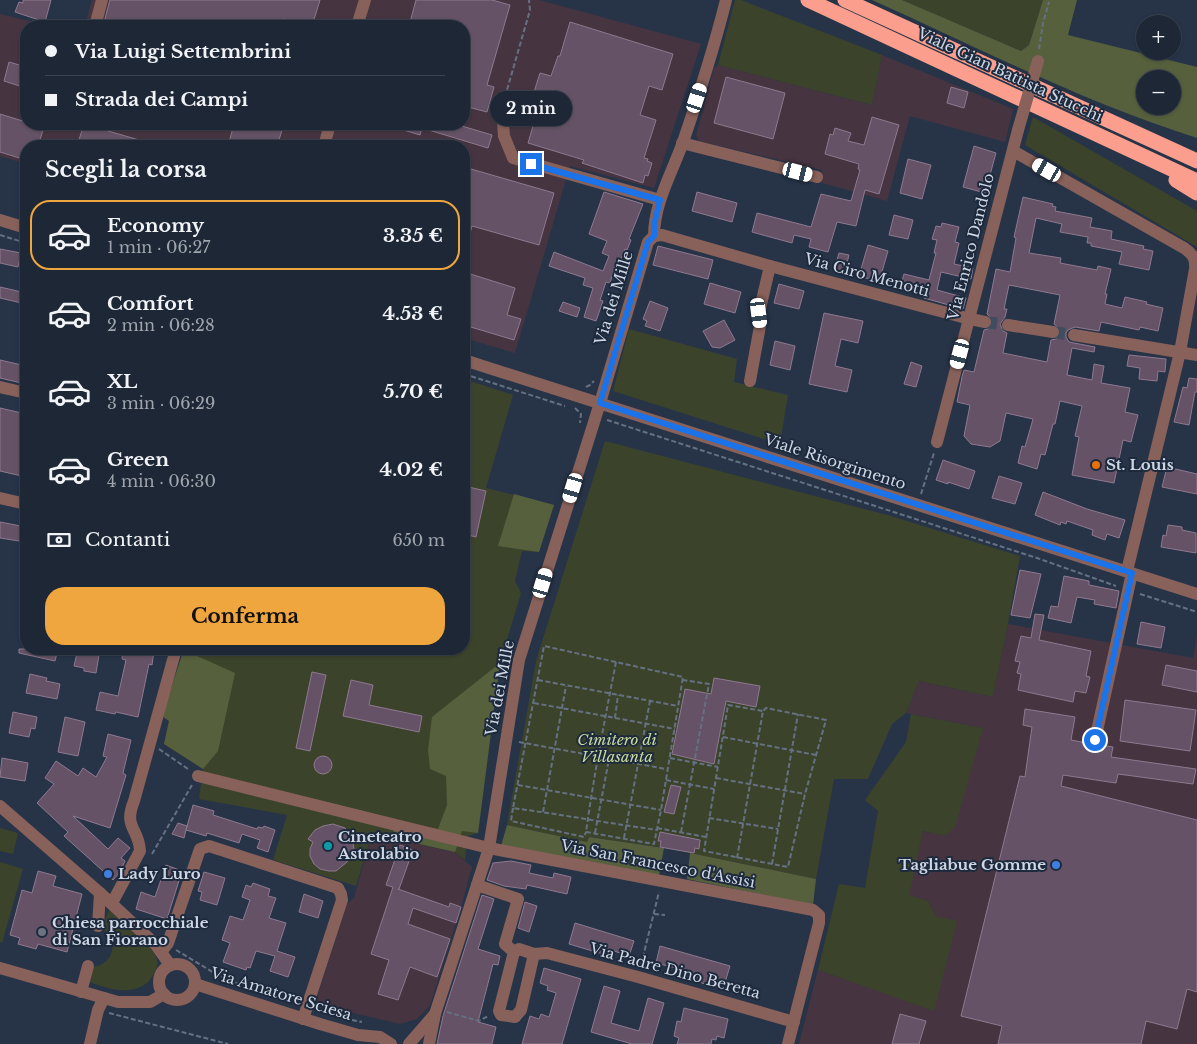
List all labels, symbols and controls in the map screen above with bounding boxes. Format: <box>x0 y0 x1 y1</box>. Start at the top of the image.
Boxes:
map controls <box>1136 15 1181 115</box>
button: + <box>1136 15 1181 60</box>
street label: Viale Gian Battista Stucchi <box>914 23 1106 126</box>
text: Via Luigi Settembrini <box>75 40 291 63</box>
button: − <box>1136 70 1181 115</box>
car <box>685 81 708 115</box>
text: Strada dei Campi <box>75 88 248 111</box>
callout: 2 min <box>490 91 572 126</box>
text: 2 min <box>506 98 556 118</box>
route end <box>520 153 542 175</box>
text: Scegli la corsa <box>45 156 207 183</box>
car <box>1030 156 1063 184</box>
car <box>781 161 814 183</box>
street label: Via Enrico Dandolo <box>943 171 998 324</box>
icon: car <box>47 213 92 258</box>
text: Economy <box>107 214 204 237</box>
text: 3.35 € <box>383 224 443 247</box>
text: 1 min · 06:27 <box>107 237 210 257</box>
street label: Via Ciro Menotti <box>802 248 932 300</box>
street label: Via dei Mille <box>590 249 637 348</box>
icon: car <box>47 291 92 336</box>
text: Comfort <box>107 292 194 315</box>
car <box>749 297 768 329</box>
text: 4.53 € <box>383 302 443 325</box>
text: 2 min · 06:28 <box>107 315 215 335</box>
car <box>948 338 971 370</box>
icon: car <box>47 369 92 414</box>
text: XL <box>107 370 137 393</box>
text: 5.70 € <box>383 380 443 403</box>
text: 3 min · 06:29 <box>107 393 215 413</box>
street label: Viale Risorgimento <box>761 429 909 494</box>
icon: car <box>47 447 92 492</box>
text: Green <box>107 448 169 471</box>
place label: St. Louis <box>1106 455 1174 474</box>
text: 4.02 € <box>380 458 443 481</box>
marker: St. Louis <box>1090 459 1102 471</box>
text: 4 min · 06:30 <box>107 471 216 491</box>
car <box>561 471 584 505</box>
icon: cash <box>45 526 73 554</box>
text: Contanti <box>85 528 170 551</box>
text: 650 m <box>392 530 445 550</box>
car <box>531 566 554 600</box>
button: Conferma <box>45 587 445 645</box>
street label: Via dei Mille <box>481 638 518 738</box>
route start <box>1084 729 1106 751</box>
park label: Cimitero di Villasanta <box>577 730 658 766</box>
place label: Cineteatro Astrolabio <box>337 827 422 863</box>
street label: Via San Francesco d'Assisi <box>558 835 757 892</box>
marker: Cineteatro Astrolabio <box>322 840 334 852</box>
place label: Tagliabue Gomme <box>898 855 1046 874</box>
marker: Tagliabue Gomme <box>1050 859 1062 871</box>
place label: Lady Luro <box>118 864 201 883</box>
marker: Lady Luro <box>102 868 114 880</box>
place label: Chiesa parrocchiale di San Fiorano <box>52 913 209 949</box>
marker: Chiesa parrocchiale di San Fiorano <box>36 926 48 938</box>
street label: Via Padre Dino Beretta <box>587 938 763 1003</box>
street label: Via Amatore Sciesa <box>207 963 355 1024</box>

